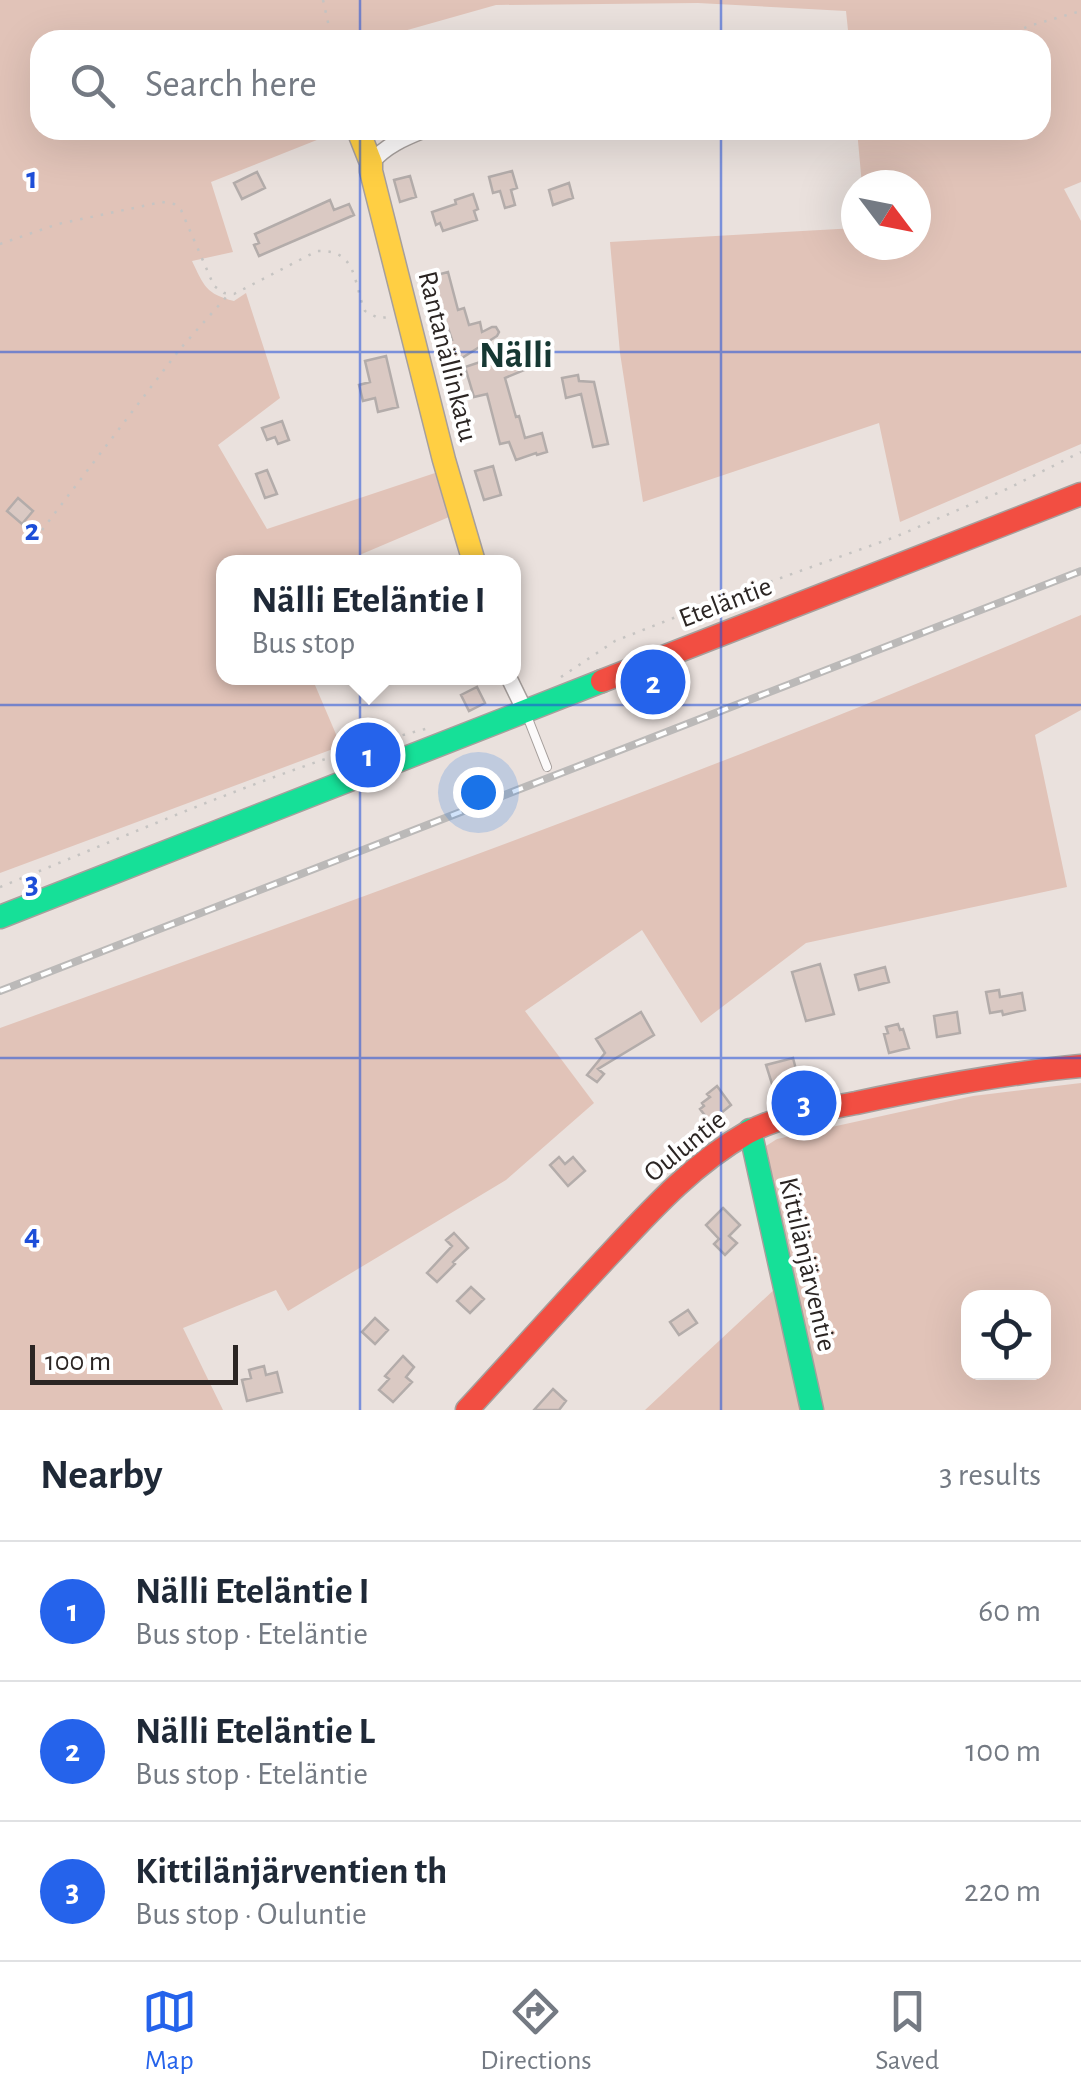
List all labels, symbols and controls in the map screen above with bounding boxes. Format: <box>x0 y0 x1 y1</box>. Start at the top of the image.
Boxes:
search box <box>30 30 1051 140</box>
icon: search <box>65 58 120 113</box>
text: Search here <box>145 66 317 104</box>
text: 1 <box>26 162 38 194</box>
north arrow <box>841 170 931 260</box>
street label: Rantanällinkatu <box>412 268 482 445</box>
district label: Nälli <box>479 337 553 375</box>
text: 2 <box>24 514 40 546</box>
popup <box>216 555 521 685</box>
street label: Eteläntie <box>675 572 776 633</box>
text: Nälli Eteläntie I <box>251 582 486 620</box>
text: Bus stop <box>251 627 355 659</box>
pin: 2 <box>620 644 686 720</box>
pin: 1 <box>336 718 400 792</box>
your location <box>453 767 504 818</box>
text: 3 <box>25 867 39 899</box>
pin: 3 <box>772 1066 836 1140</box>
street label: Ouluntie <box>639 1105 731 1188</box>
street label: Kittilänjärventie <box>773 1175 841 1354</box>
text: 4 <box>24 1219 40 1251</box>
map controls <box>961 1290 1051 1380</box>
button: locate <box>961 1290 1051 1380</box>
scale bar <box>30 1340 238 1384</box>
text: 100 m <box>45 1348 111 1376</box>
text: Nearby <box>40 1454 163 1496</box>
text: 3 results <box>939 1459 1041 1491</box>
text: Nälli Eteläntie I <box>135 1573 370 1611</box>
text: 1 <box>67 1595 78 1627</box>
text: 60 m <box>978 1595 1041 1627</box>
text: Bus stop · Eteläntie <box>135 1618 368 1650</box>
text: Nälli Eteläntie L <box>135 1713 375 1751</box>
text: 2 <box>65 1735 80 1767</box>
text: 100 m <box>965 1735 1041 1767</box>
text: Bus stop · Eteläntie <box>135 1758 368 1790</box>
text: Kittilänjärventien th <box>135 1853 447 1891</box>
text: 3 <box>66 1875 79 1907</box>
text: 220 m <box>964 1875 1041 1907</box>
text: Bus stop · Ouluntie <box>135 1898 367 1930</box>
tab: Map <box>142 1984 197 2078</box>
tab: Directions <box>480 1984 592 2078</box>
tab: Saved <box>875 1984 939 2078</box>

